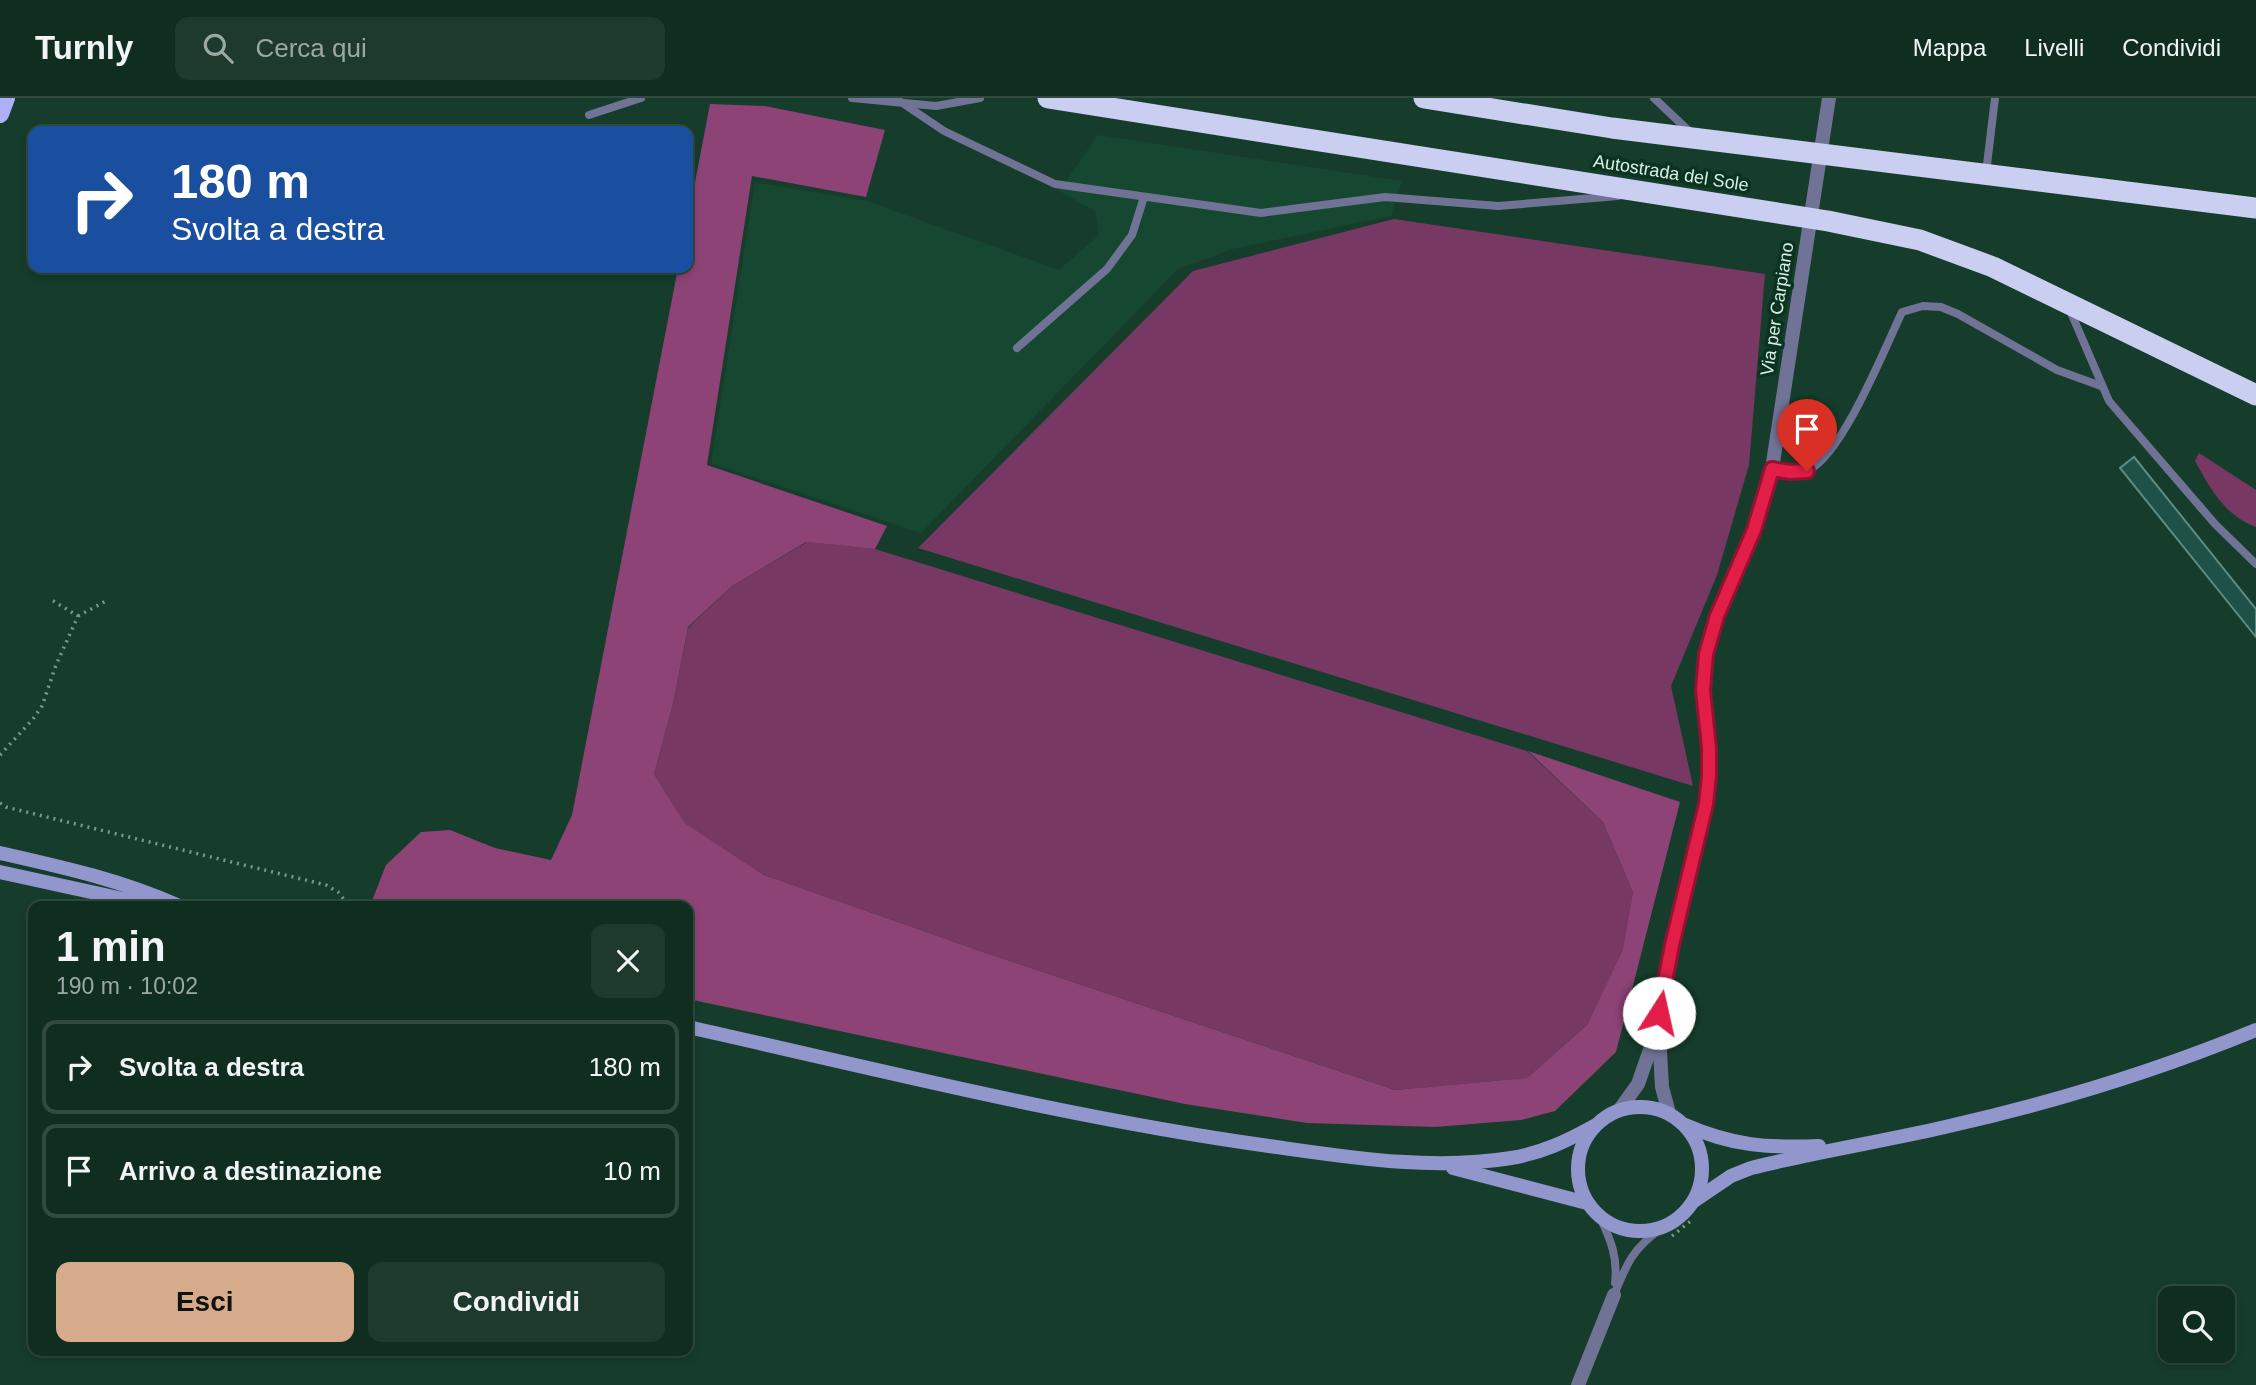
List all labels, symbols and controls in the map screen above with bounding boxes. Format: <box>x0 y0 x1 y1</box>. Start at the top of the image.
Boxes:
search box <box>175 17 665 80</box>
text: Turnly <box>35 29 133 66</box>
icon: search <box>199 29 237 67</box>
text: Cerca qui <box>255 33 367 63</box>
text: Mappa <box>1913 34 1986 61</box>
text: Livelli <box>2024 34 2084 61</box>
text: Condividi <box>2122 34 2221 61</box>
street label: Autostrada del Sole <box>1592 151 1750 195</box>
icon: right <box>56 154 147 245</box>
text: 180 m <box>171 154 310 208</box>
text: Svolta a destra <box>171 211 384 247</box>
street label: Via per Carpiano <box>1757 241 1797 377</box>
pin <box>1777 399 1837 471</box>
icon: arrive <box>1788 410 1826 448</box>
text: 1 min <box>56 923 166 970</box>
button: close <box>591 924 665 998</box>
text: 190 m · 10:02 <box>56 973 198 999</box>
position arrow <box>1622 976 1696 1050</box>
icon: right <box>60 1048 98 1086</box>
text: Svolta a destra <box>119 1052 304 1082</box>
text: 180 m <box>589 1052 661 1082</box>
icon: arrive <box>60 1152 98 1190</box>
text: Arrivo a destinazione <box>119 1156 382 1186</box>
text: 10 m <box>603 1156 661 1186</box>
button: Esci <box>56 1262 354 1342</box>
button: Condividi <box>368 1262 665 1342</box>
map controls <box>2158 1286 2235 1363</box>
button: search <box>2158 1286 2235 1363</box>

